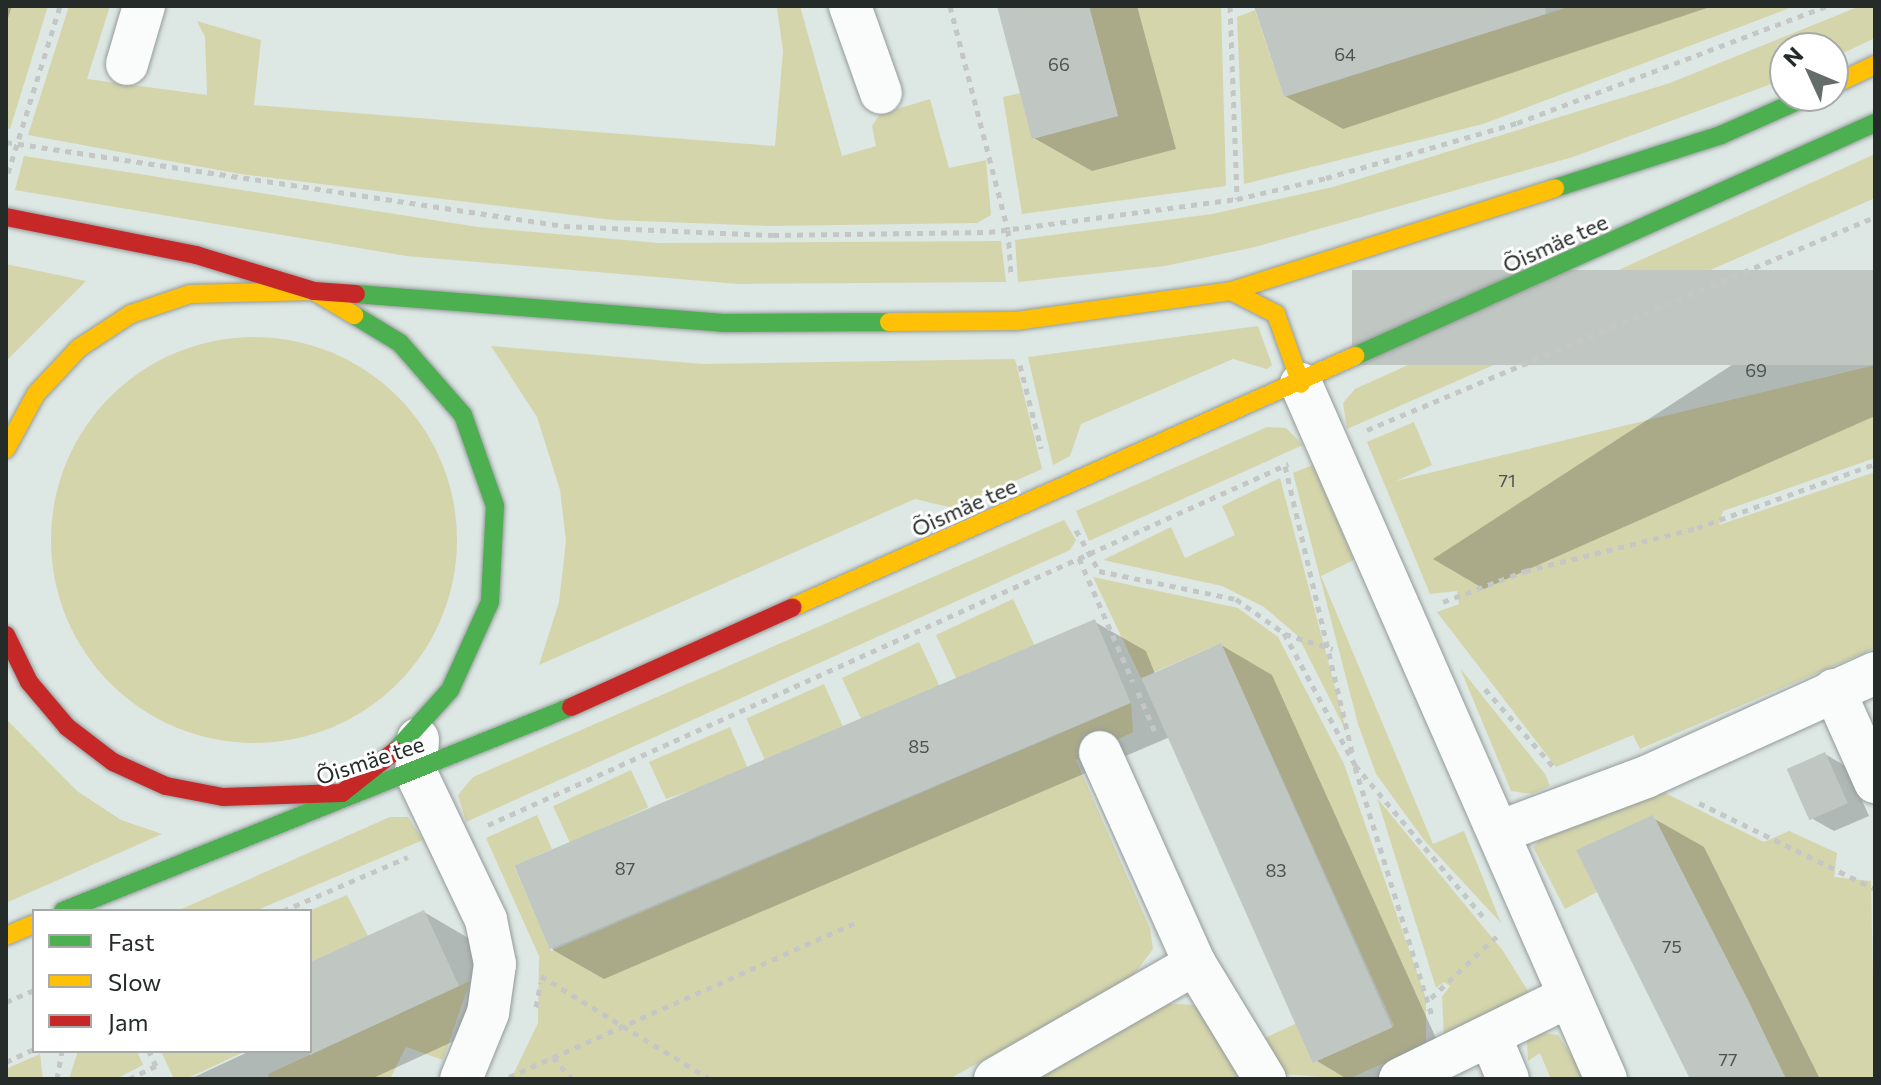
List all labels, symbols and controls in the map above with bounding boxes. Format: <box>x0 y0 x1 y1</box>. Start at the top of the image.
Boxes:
north arrow <box>1769 32 1849 112</box>
text: N <box>1777 41 1808 72</box>
house number: 64 <box>1334 43 1356 65</box>
house number: 66 <box>1048 53 1070 75</box>
street label: Õismäe tee <box>1498 208 1612 278</box>
house number: 69 <box>1745 359 1767 381</box>
house number: 71 <box>1498 469 1516 491</box>
street label: Õismäe tee <box>907 472 1021 542</box>
street label: Õismäe tee <box>313 730 427 790</box>
house number: 85 <box>908 735 930 757</box>
house number: 87 <box>615 857 635 879</box>
house number: 83 <box>1265 859 1287 881</box>
legend <box>32 909 312 1053</box>
text: Fast <box>108 927 155 956</box>
house number: 75 <box>1662 935 1682 957</box>
text: Slow <box>108 967 161 996</box>
text: Jam <box>108 1007 148 1036</box>
house number: 77 <box>1718 1048 1738 1070</box>

